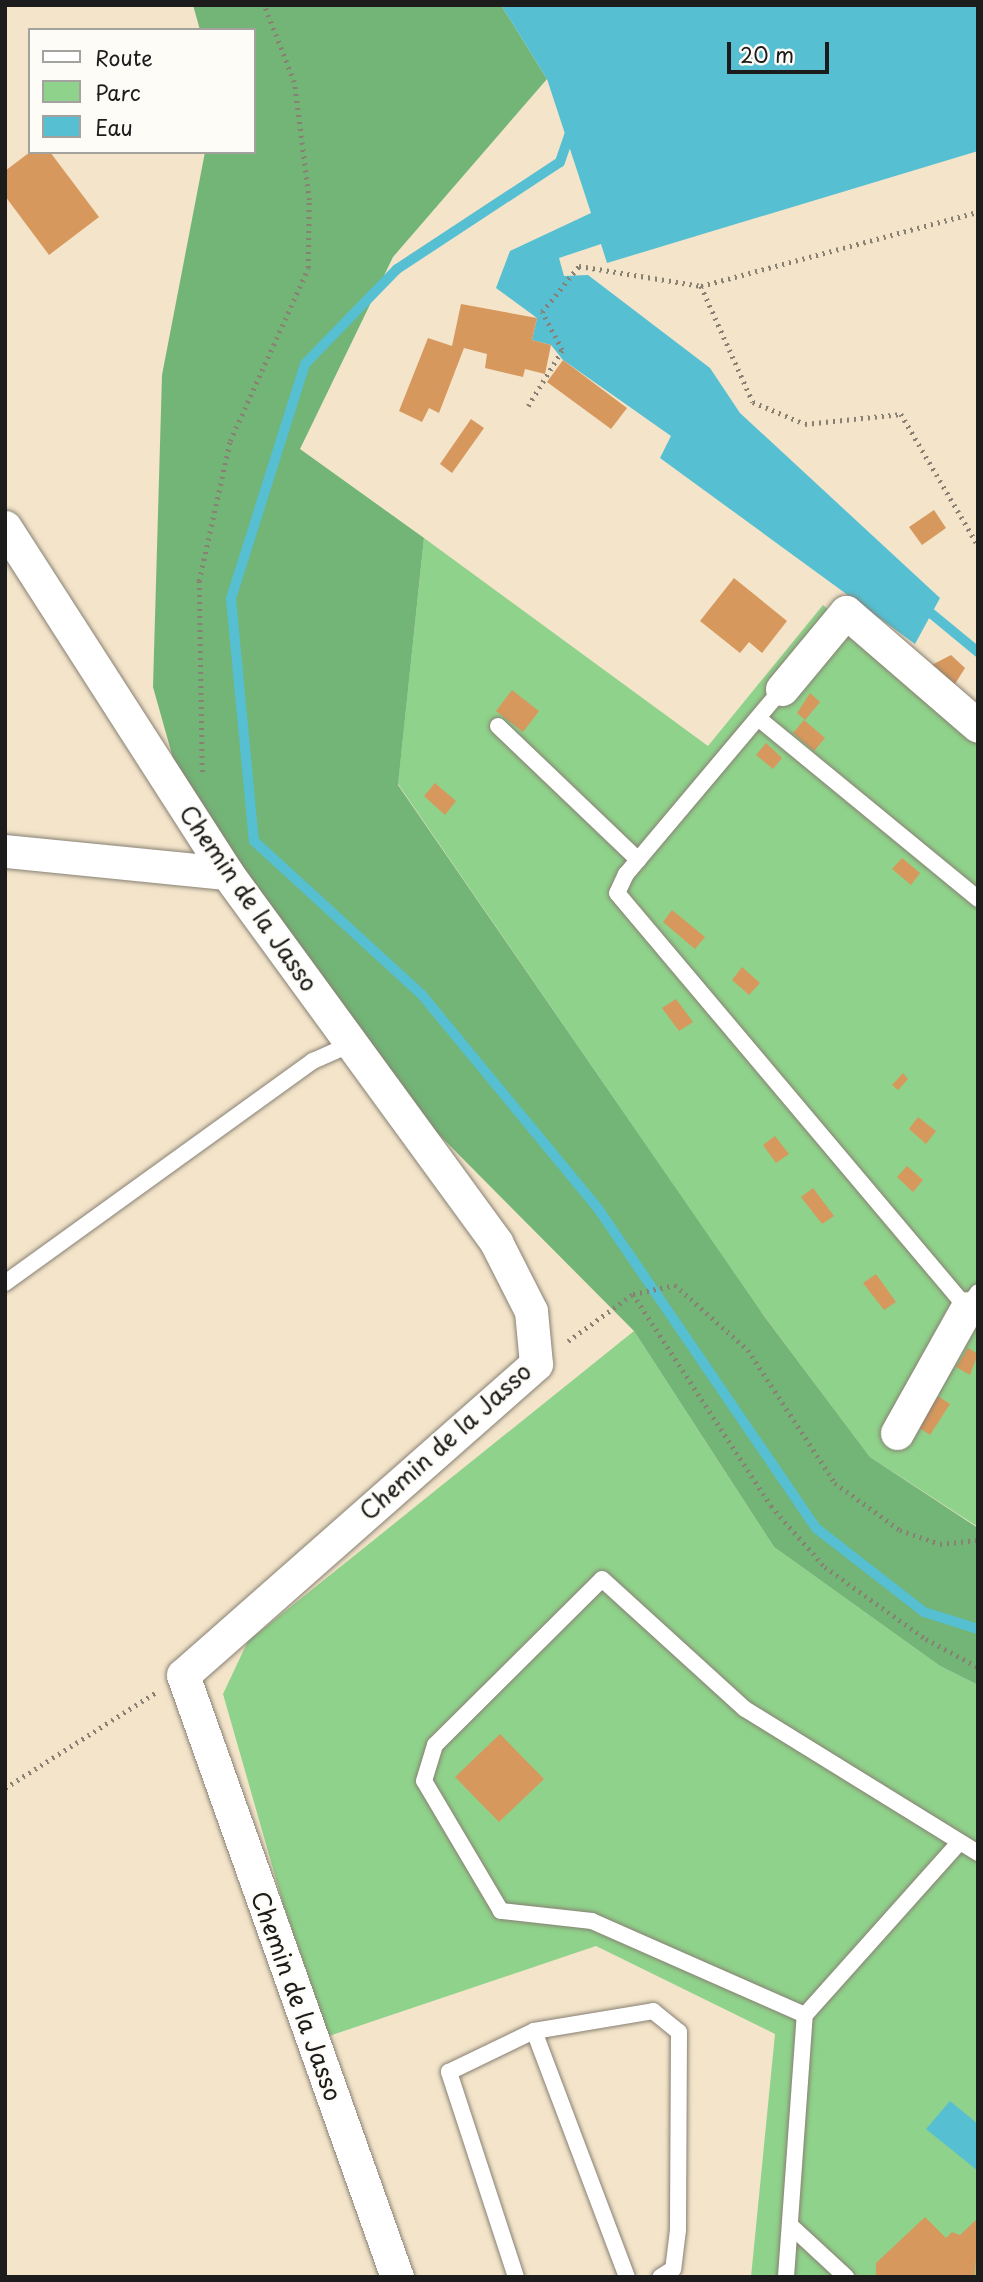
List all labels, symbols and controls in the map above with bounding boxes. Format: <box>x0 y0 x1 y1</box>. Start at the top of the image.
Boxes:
legend <box>28 28 256 154</box>
scale bar <box>731 28 832 72</box>
text: 20 m <box>740 38 794 70</box>
text: Route <box>95 41 153 73</box>
text: Parc <box>95 76 141 108</box>
text: Eau <box>95 111 133 143</box>
street label: Chemin de la Jasso <box>174 799 324 997</box>
street label: Chemin de la Jasso <box>353 1356 537 1526</box>
street label: Chemin de la Jasso <box>246 1887 348 2105</box>

